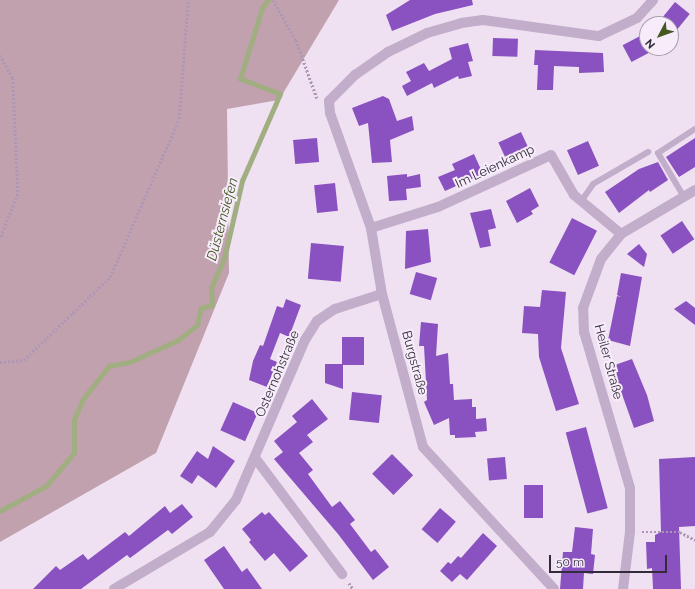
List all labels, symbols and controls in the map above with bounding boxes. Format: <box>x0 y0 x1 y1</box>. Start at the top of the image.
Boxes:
north arrow <box>639 16 679 56</box>
text: N <box>643 36 658 51</box>
street label: Im Leienkamp <box>453 142 537 192</box>
water label: Düsternsiefen <box>203 176 241 262</box>
street label: Heiler Straße <box>590 323 626 401</box>
street label: Osternohstraße <box>253 328 303 420</box>
street label: Burgstraße <box>398 329 430 397</box>
scale bar <box>551 547 669 573</box>
text: 50 m <box>556 555 584 569</box>

